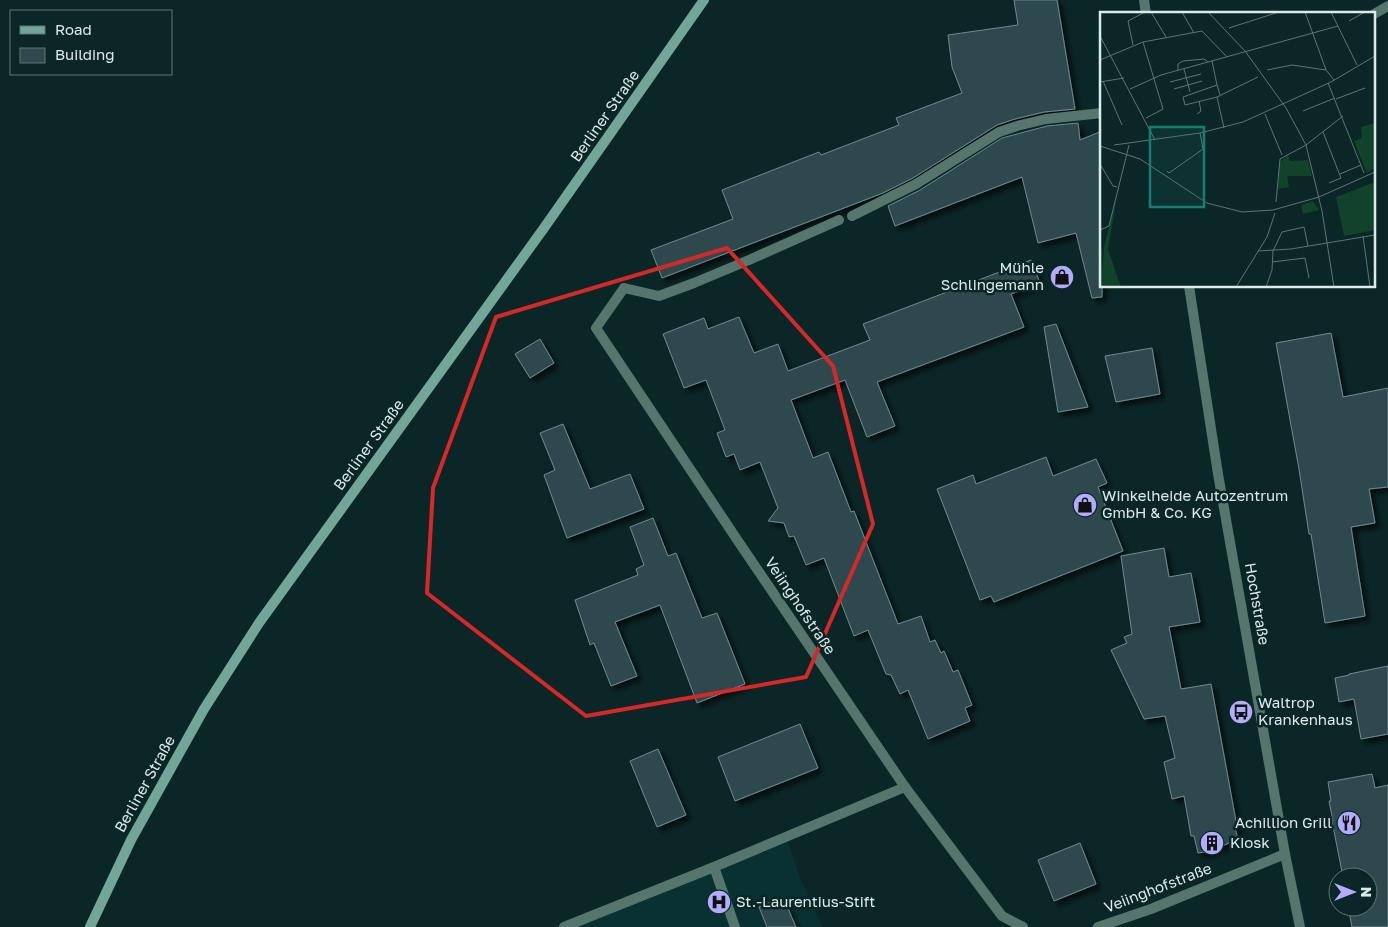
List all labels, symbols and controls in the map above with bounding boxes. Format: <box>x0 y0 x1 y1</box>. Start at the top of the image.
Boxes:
legend <box>10 10 172 75</box>
inset map <box>1100 12 1376 288</box>
text: Road <box>55 20 92 38</box>
text: Building <box>55 45 115 63</box>
street label: Berliner Straße <box>566 66 643 165</box>
place label: Mühle Schlingemann <box>941 258 1044 293</box>
shop icon: Mühle Schlingemann <box>1049 264 1075 290</box>
street label: Berliner Straße <box>329 395 407 493</box>
place label: Winkelheide Autozentrum GmbH & Co. KG <box>1102 486 1288 521</box>
shop icon: Winkelheide Autozentrum GmbH & Co. KG <box>1072 492 1098 518</box>
street label: Veiinghofstraße <box>762 553 840 658</box>
street label: Hochstraße <box>1242 561 1274 647</box>
place label: Waltrop Krankenhaus <box>1258 693 1353 728</box>
bus stop icon: Waltrop Krankenhaus <box>1228 699 1254 725</box>
street label: Berliner Straße <box>110 732 178 835</box>
restaurant icon: Achillion Grill <box>1336 810 1362 836</box>
place label: Achillion Grill <box>1235 813 1332 831</box>
building icon: Kiosk <box>1199 830 1225 856</box>
place label: Kiosk <box>1230 833 1270 851</box>
street label: Veiinghofstraße <box>1101 858 1214 916</box>
north arrow <box>1328 867 1378 917</box>
text: N <box>1358 887 1375 897</box>
hospital icon: St.-Laurentius-Stift <box>706 889 732 915</box>
place label: St.-Laurentius-Stift <box>736 892 875 910</box>

